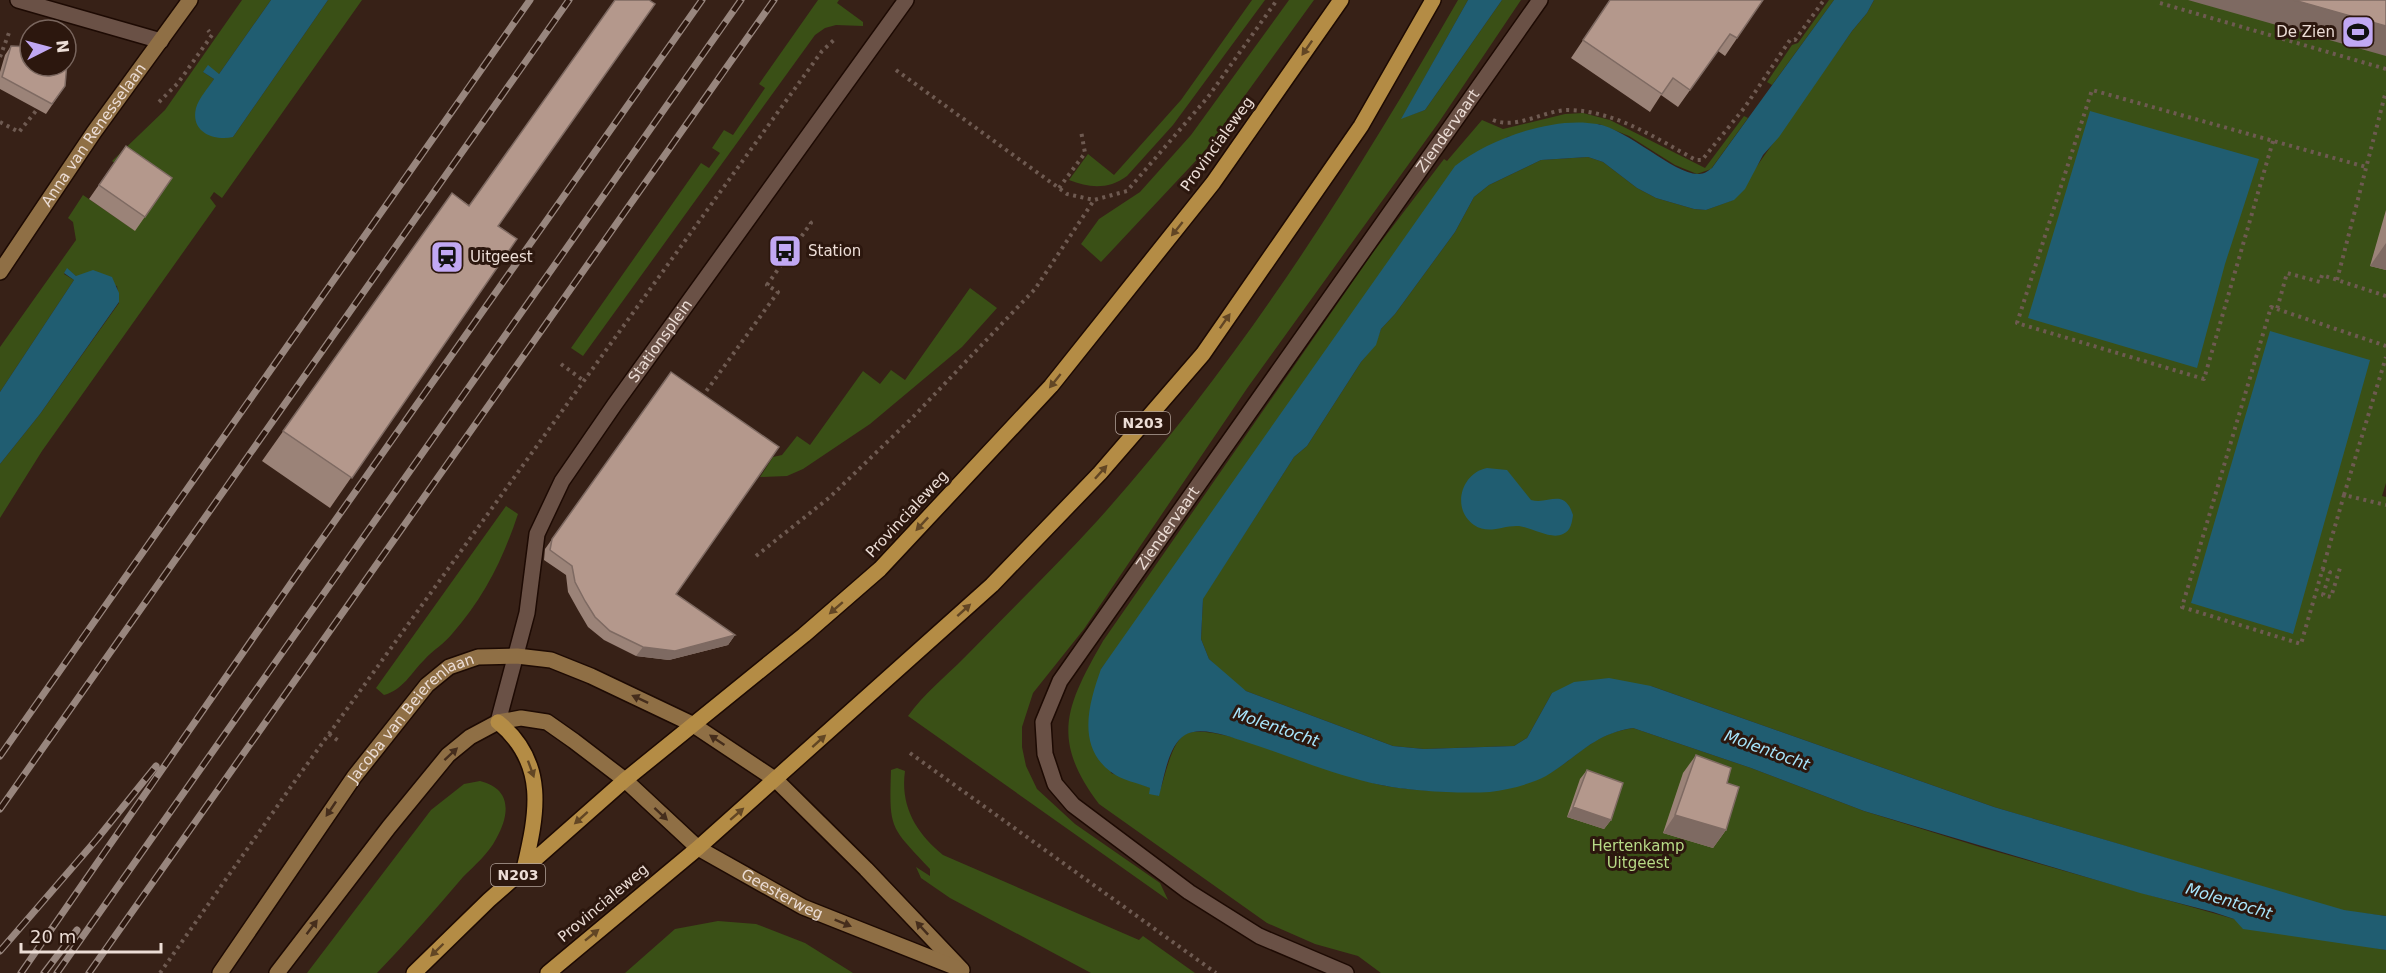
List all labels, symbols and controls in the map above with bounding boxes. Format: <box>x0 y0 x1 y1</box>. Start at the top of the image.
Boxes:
sports icon: De Zien <box>2340 14 2376 50</box>
north arrow <box>18 18 78 78</box>
place label: De Zien <box>2276 23 2335 41</box>
text: N <box>52 39 73 54</box>
one-way arrow <box>1302 40 1313 56</box>
street label: Anna van Renesselaan <box>38 60 150 210</box>
street label: Ziendervaart <box>1412 86 1483 176</box>
street label: Provincialeweg <box>1177 93 1257 195</box>
one-way arrow <box>1170 221 1183 237</box>
bus stop icon: Station <box>767 233 803 269</box>
station icon: Uitgeest <box>429 239 465 275</box>
place label: Station <box>808 242 861 260</box>
place label: Uitgeest <box>470 248 533 266</box>
street label: Stationsplein <box>624 296 696 386</box>
one-way arrow <box>1219 314 1231 330</box>
one-way arrow <box>1049 374 1062 389</box>
road number: N203 <box>1116 412 1170 434</box>
one-way arrow <box>1094 464 1108 479</box>
street label: Provincialeweg <box>862 467 952 561</box>
street label: Ziendervaart <box>1132 483 1203 573</box>
one-way arrow <box>916 517 930 531</box>
one-way arrow <box>828 601 844 614</box>
one-way arrow <box>956 604 971 617</box>
street label: Jacoba van Beierenlaan <box>343 650 477 787</box>
one-way arrow <box>631 694 648 703</box>
water label: Molentocht <box>1231 703 1322 751</box>
water label: Molentocht <box>1722 726 1813 774</box>
one-way arrow <box>709 734 725 746</box>
one-way arrow <box>811 735 826 748</box>
one-way arrow <box>443 747 457 761</box>
one-way arrow <box>526 760 536 778</box>
one-way arrow <box>326 801 337 818</box>
one-way arrow <box>654 807 669 821</box>
one-way arrow <box>729 808 744 821</box>
one-way arrow <box>574 811 589 824</box>
park label: Hertenkamp Uitgeest <box>1591 837 1685 872</box>
street label: Provincialeweg <box>554 860 652 946</box>
road number: N203 <box>491 864 545 886</box>
street label: Geesterweg <box>738 865 826 923</box>
water label: Molentocht <box>2184 879 2275 923</box>
scale bar <box>21 916 160 954</box>
one-way arrow <box>306 919 318 934</box>
one-way arrow <box>834 919 852 928</box>
one-way arrow <box>915 921 929 935</box>
text: 20 m <box>30 926 76 947</box>
one-way arrow <box>584 929 599 942</box>
one-way arrow <box>431 943 445 957</box>

